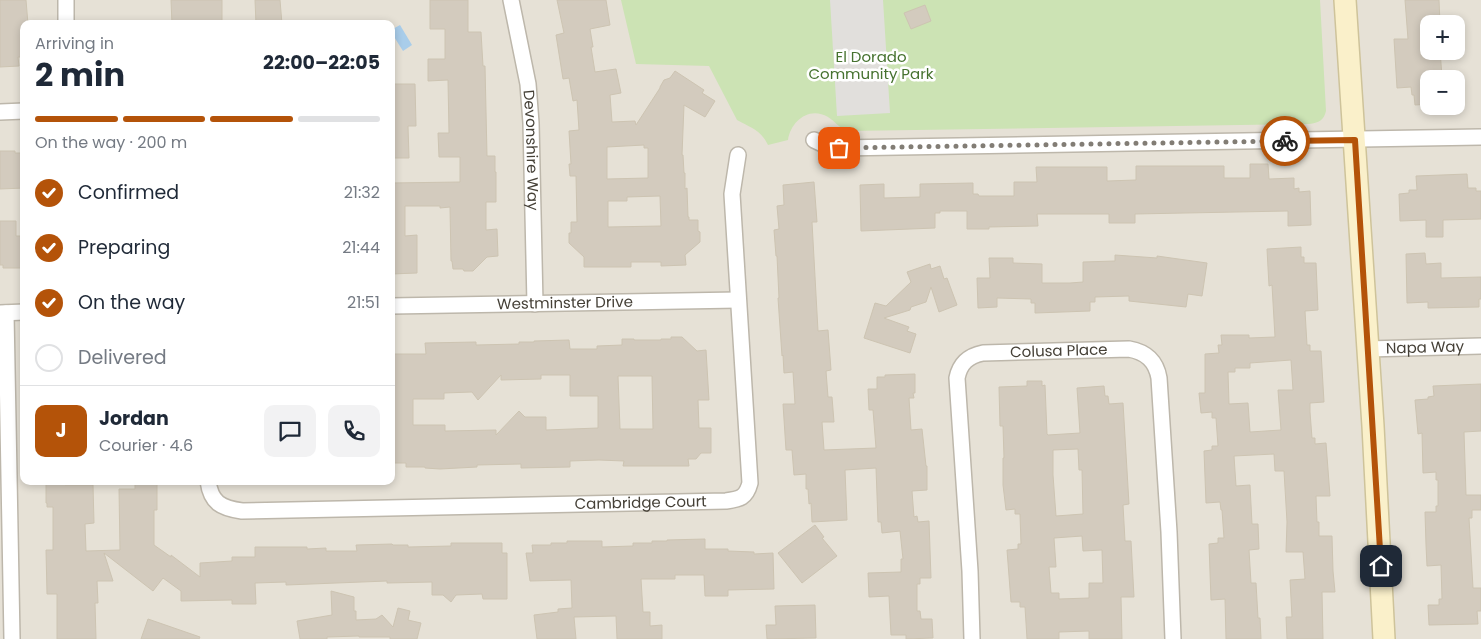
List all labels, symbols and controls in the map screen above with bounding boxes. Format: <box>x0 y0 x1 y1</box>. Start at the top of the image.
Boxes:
map controls <box>1420 15 1465 115</box>
button: + <box>1420 15 1465 60</box>
text: Arriving in <box>35 32 114 55</box>
park label: El Dorado Community Park <box>808 46 934 84</box>
text: 22:00–22:05 <box>263 49 380 76</box>
text: 2 min <box>35 52 125 97</box>
button: − <box>1420 70 1465 115</box>
street label: Devonshire Way <box>518 89 544 211</box>
courier <box>1260 116 1310 166</box>
pin <box>818 127 860 169</box>
icon: bike <box>1271 127 1299 155</box>
text: On the way · 200 m <box>35 131 187 154</box>
icon: bag <box>825 134 853 162</box>
icon: check <box>35 179 63 207</box>
text: Confirmed <box>78 179 179 206</box>
text: 21:32 <box>344 181 380 204</box>
icon: check <box>35 234 63 262</box>
text: Preparing <box>78 234 170 261</box>
text: 21:44 <box>342 236 380 259</box>
icon: check <box>35 289 63 317</box>
text: On the way <box>78 289 185 316</box>
text: 21:51 <box>347 291 380 314</box>
street label: Westminster Drive <box>497 291 633 314</box>
street label: Napa Way <box>1386 335 1465 358</box>
street label: Colusa Place <box>1010 339 1108 362</box>
text: Delivered <box>78 344 167 371</box>
text: Jordan <box>99 405 169 432</box>
button: chat <box>264 405 316 457</box>
button: phone <box>328 405 380 457</box>
text: J <box>56 417 66 444</box>
text: Courier · 4.6 <box>99 434 193 457</box>
street label: Cambridge Court <box>574 490 707 514</box>
pin <box>1360 545 1402 587</box>
icon: home <box>1367 552 1395 580</box>

